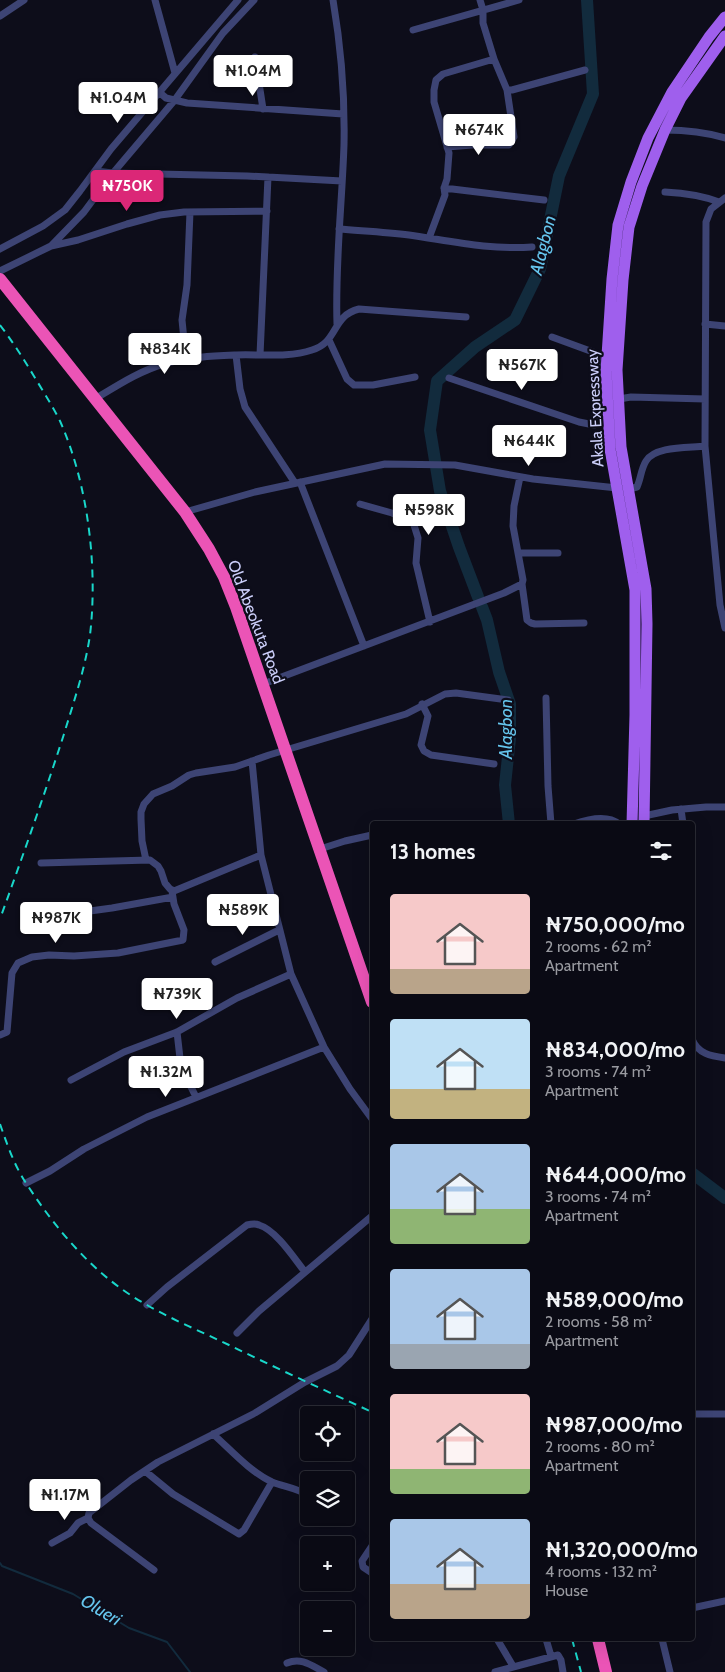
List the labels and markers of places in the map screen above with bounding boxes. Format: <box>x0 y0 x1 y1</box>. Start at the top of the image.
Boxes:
pin: ₦1.04M <box>212 54 294 97</box>
pin: ₦1.04M <box>77 82 159 124</box>
pin: ₦674K <box>444 114 514 156</box>
pin: ₦750K <box>92 170 162 212</box>
pin: ₦834K <box>130 332 200 375</box>
pin: ₦567K <box>487 348 557 391</box>
pin: ₦644K <box>494 424 564 467</box>
pin: ₦598K <box>394 494 464 536</box>
pin: ₦589K <box>208 894 278 936</box>
pin: ₦987K <box>21 902 91 944</box>
pin: ₦739K <box>142 978 212 1020</box>
pin: ₦1.32M <box>125 1056 207 1098</box>
pin: ₦1.17M <box>24 1478 106 1521</box>

